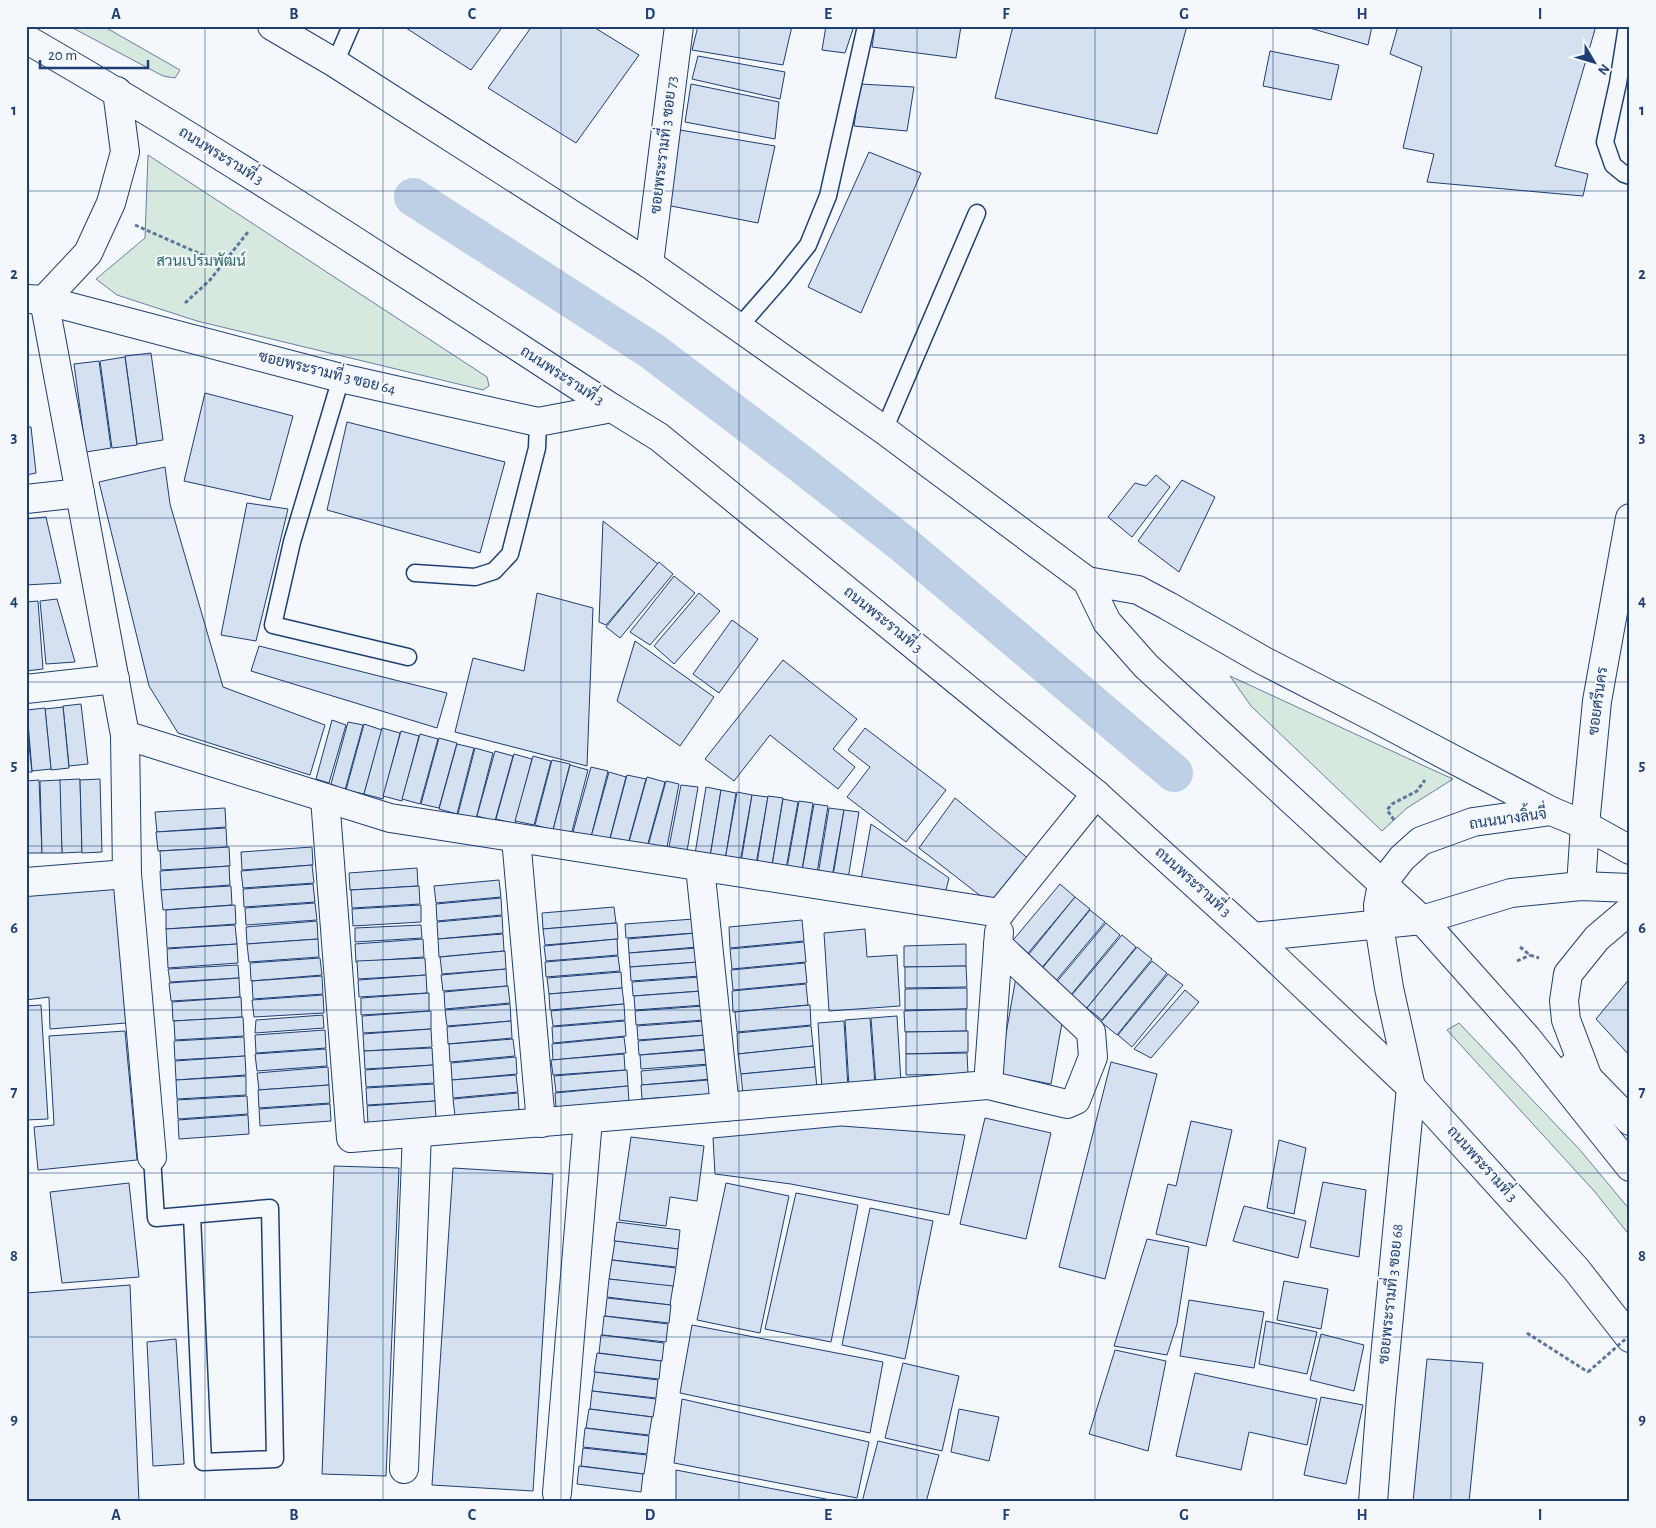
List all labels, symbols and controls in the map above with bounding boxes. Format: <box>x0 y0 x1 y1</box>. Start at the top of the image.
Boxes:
text: A <box>111 6 121 22</box>
text: B <box>289 6 299 22</box>
text: C <box>468 6 477 22</box>
text: D <box>645 6 656 22</box>
text: E <box>824 6 832 22</box>
text: F <box>1002 6 1010 22</box>
text: G <box>1179 6 1189 22</box>
text: H <box>1356 6 1368 22</box>
text: I <box>1538 6 1542 22</box>
scale bar <box>40 38 148 70</box>
north arrow <box>1568 38 1618 88</box>
text: 20 m <box>48 48 77 63</box>
text: N <box>1595 61 1612 78</box>
street label: ซอยพระรามที่ 3 ซอย 73 <box>640 74 680 215</box>
text: 1 <box>11 102 17 118</box>
text: 1 <box>1639 102 1645 118</box>
street label: ถนนพระรามที่ 3 <box>176 117 270 188</box>
park label: สวนเปรมพัฒน์ <box>156 251 246 269</box>
text: 2 <box>10 266 18 282</box>
text: 2 <box>1638 266 1646 282</box>
street label: ถนนพระรามที่ 3 <box>518 337 611 408</box>
street label: ซอยพระรามที่ 3 ซอย 64 <box>257 341 399 397</box>
text: 3 <box>11 429 18 445</box>
text: 3 <box>1639 429 1646 445</box>
street label: ถนนพระรามที่ 3 <box>841 578 930 656</box>
text: 4 <box>10 593 18 609</box>
text: 4 <box>1638 593 1646 609</box>
street label: ซอยศรีนคร <box>1583 665 1610 736</box>
text: 5 <box>11 757 18 773</box>
text: 5 <box>1639 757 1646 773</box>
street label: ถนนนางลิ้นจี่ <box>1467 798 1548 832</box>
street label: ถนนพระรามที่ 3 <box>1152 838 1239 920</box>
text: 6 <box>10 920 18 936</box>
text: 6 <box>1638 920 1646 936</box>
text: 7 <box>11 1084 18 1100</box>
text: 7 <box>1639 1084 1646 1100</box>
street label: ถนนพระรามที่ 3 <box>1444 1118 1526 1205</box>
street label: ซอยพระรามที่ 3 ซอย 68 <box>1368 1222 1406 1365</box>
text: 8 <box>10 1248 18 1264</box>
text: 8 <box>1638 1248 1646 1264</box>
text: 9 <box>10 1411 18 1427</box>
text: 9 <box>1638 1411 1646 1427</box>
text: A <box>111 1507 121 1523</box>
text: B <box>289 1507 299 1523</box>
text: C <box>468 1507 477 1523</box>
text: D <box>645 1507 656 1523</box>
text: E <box>824 1507 832 1523</box>
text: F <box>1002 1507 1010 1523</box>
text: G <box>1179 1507 1189 1523</box>
text: H <box>1356 1507 1368 1523</box>
text: I <box>1538 1507 1542 1523</box>

